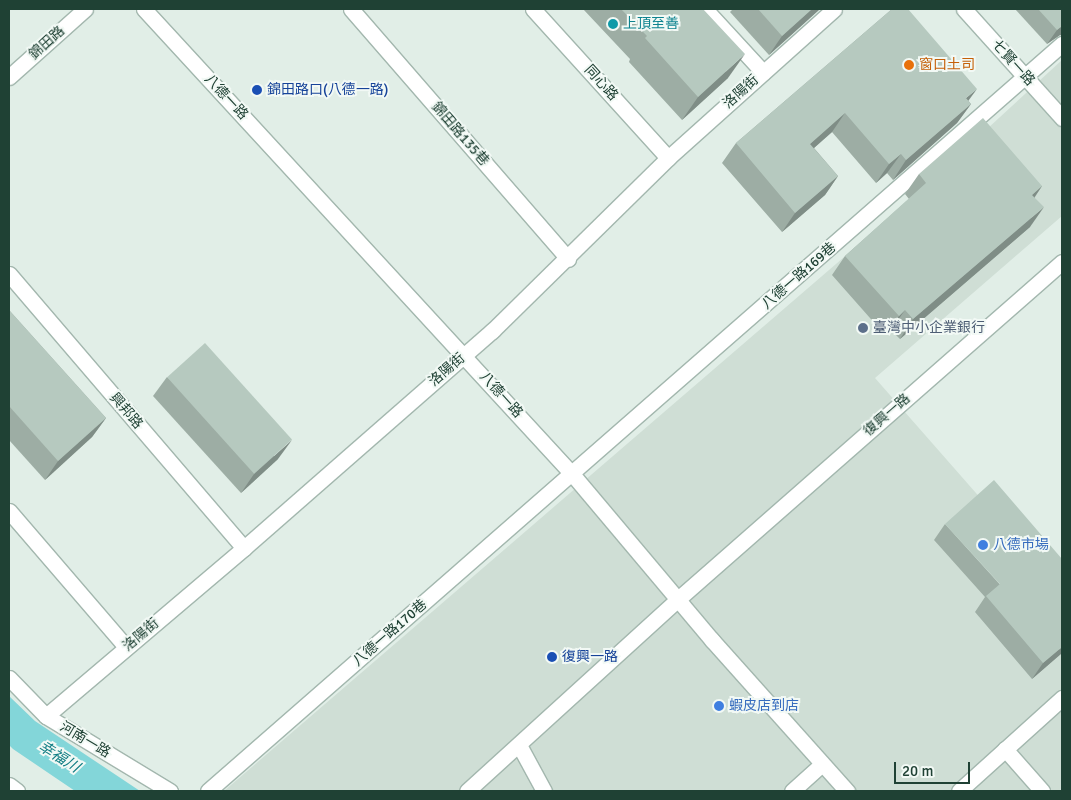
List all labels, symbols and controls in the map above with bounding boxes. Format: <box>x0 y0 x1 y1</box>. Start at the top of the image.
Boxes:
place label: 上頂至善 <box>623 16 679 32</box>
marker: 上頂至善 <box>607 18 619 30</box>
street label: 錦田路 <box>26 23 68 63</box>
street label: 七賢一路 <box>988 37 1038 89</box>
place label: 窗口土司 <box>919 57 975 73</box>
marker: 窗口土司 <box>903 59 915 71</box>
street label: 同心路 <box>581 62 621 104</box>
street label: 八德一路 <box>201 71 251 123</box>
street label: 洛陽街 <box>720 72 762 112</box>
place label: 錦田路口(八德一路) <box>267 82 388 98</box>
marker: 錦田路口(八德一路) <box>251 84 263 96</box>
street label: 錦田路135巷 <box>428 99 492 169</box>
street label: 八德一路169巷 <box>759 239 839 313</box>
place label: 臺灣中小企業銀行 <box>873 320 985 336</box>
marker: 臺灣中小企業銀行 <box>857 322 869 334</box>
street label: 洛陽街 <box>426 350 468 390</box>
street label: 八德一路 <box>476 369 526 421</box>
street label: 興邦路 <box>106 390 146 432</box>
street label: 復興一路 <box>860 390 914 440</box>
place label: 八德市場 <box>993 537 1049 553</box>
marker: 八德市場 <box>977 539 989 551</box>
street label: 八德一路170巷 <box>350 596 430 670</box>
street label: 洛陽街 <box>120 615 162 655</box>
place label: 復興一路 <box>562 649 618 665</box>
marker: 復興一路 <box>546 651 558 663</box>
place label: 蝦皮店到店 <box>729 698 799 714</box>
marker: 蝦皮店到店 <box>713 700 725 712</box>
street label: 河南一路 <box>57 718 113 762</box>
water label: 幸福川 <box>35 737 83 777</box>
scale bar <box>896 752 972 784</box>
text: 20 m <box>902 762 933 780</box>

